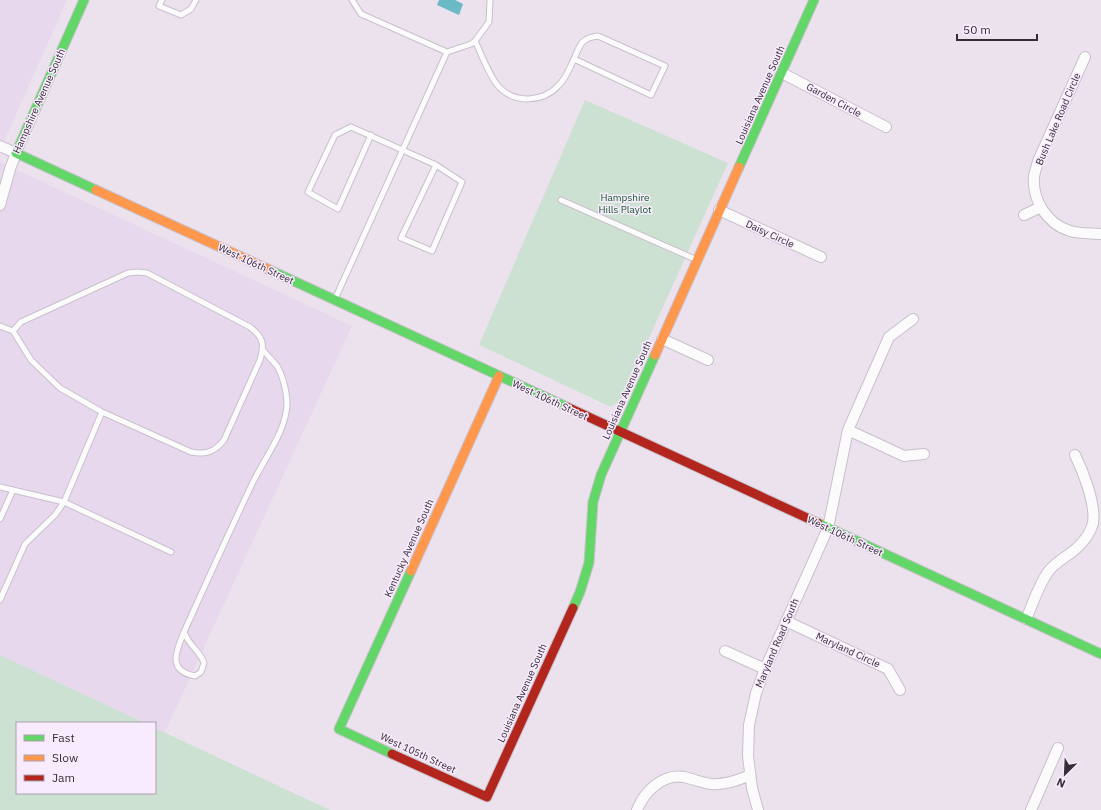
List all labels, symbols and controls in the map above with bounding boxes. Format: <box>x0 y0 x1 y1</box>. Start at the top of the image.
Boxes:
scale bar <box>957 16 1037 42</box>
text: 50 m <box>963 22 991 37</box>
street label: Louisiana Avenue South <box>732 44 788 146</box>
street label: Hampshire Avenue South <box>10 47 68 155</box>
street label: Bush Lake Road Circle <box>1033 70 1084 167</box>
street label: Garden Circle <box>804 80 864 120</box>
park label: Hampshire Hills Playlot <box>598 191 652 216</box>
street label: Daisy Circle <box>744 217 797 251</box>
street label: West 106th Street <box>216 241 296 287</box>
street label: Louisiana Avenue South <box>599 339 655 441</box>
street label: West 106th Street <box>510 377 590 423</box>
street label: Kentucky Avenue South <box>381 497 437 599</box>
street label: West 106th Street <box>805 513 885 559</box>
street label: Maryland Road South <box>752 596 802 690</box>
street label: Maryland Circle <box>814 629 883 671</box>
street label: Louisiana Avenue South <box>494 642 550 744</box>
legend <box>16 722 156 794</box>
text: Fast <box>52 730 75 745</box>
street label: West 105th Street <box>378 730 458 776</box>
text: Slow <box>52 750 78 765</box>
north arrow <box>1045 754 1085 794</box>
text: Jam <box>52 770 75 785</box>
text: N <box>1054 775 1067 791</box>

